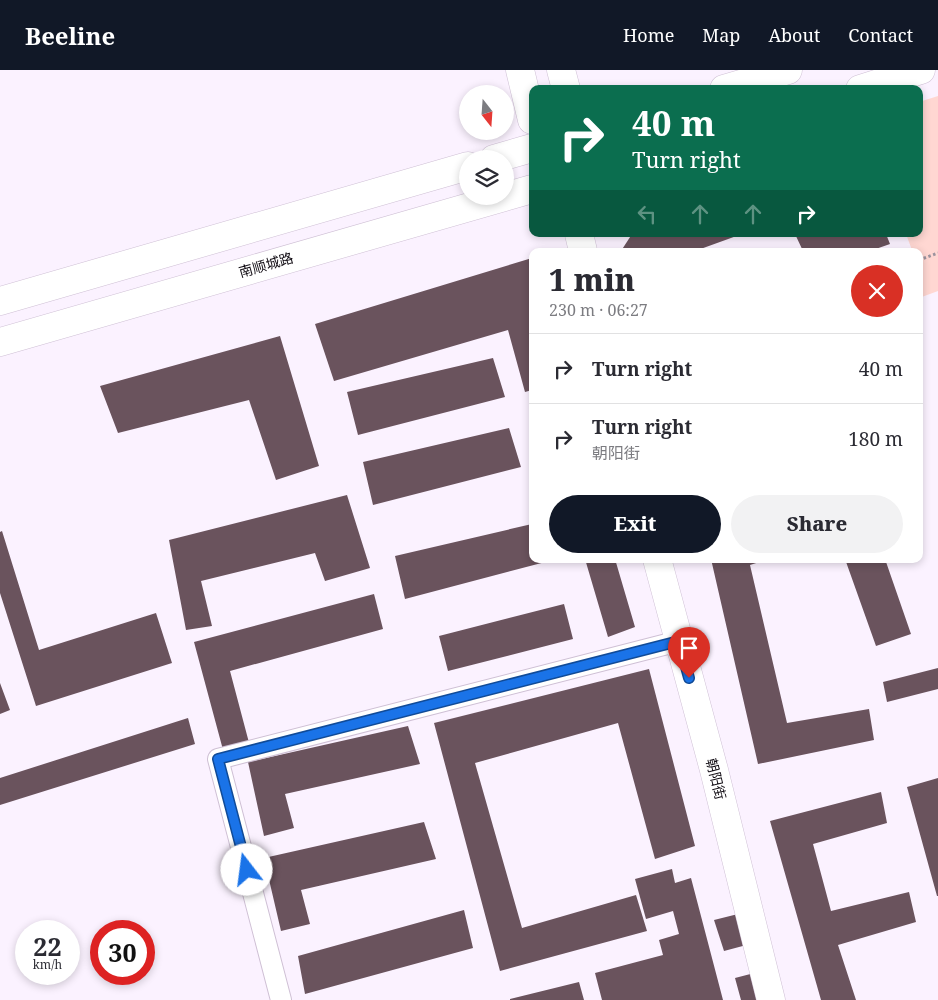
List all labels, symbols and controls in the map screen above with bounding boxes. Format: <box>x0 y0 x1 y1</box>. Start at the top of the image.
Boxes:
text: Beeline <box>25 19 115 52</box>
text: Home <box>623 23 674 47</box>
text: Map <box>702 23 740 47</box>
text: About <box>768 23 820 47</box>
text: Contact <box>848 23 913 47</box>
north arrow <box>459 85 514 140</box>
map controls <box>459 85 514 205</box>
text: 40 m <box>632 99 715 146</box>
icon: right <box>549 105 614 170</box>
text: Turn right <box>632 144 741 174</box>
button: layers <box>459 150 514 205</box>
icon: left <box>633 200 661 228</box>
icon: ahead <box>686 200 714 228</box>
icon: ahead <box>739 200 767 228</box>
icon: right <box>792 200 820 228</box>
street label: 南顺城路 <box>236 248 295 281</box>
text: 1 min <box>549 259 635 300</box>
button: close <box>851 265 903 317</box>
text: 230 m · 06:27 <box>549 299 648 321</box>
icon: right <box>549 355 577 383</box>
text: Turn right <box>592 356 692 382</box>
text: 40 m <box>859 356 903 382</box>
text: Turn right <box>592 414 692 440</box>
icon: right <box>549 425 577 453</box>
text: 180 m <box>848 426 903 452</box>
text: 朝阳街 <box>592 442 640 464</box>
button: Exit <box>549 495 721 553</box>
button: Share <box>731 495 903 553</box>
pin <box>668 627 710 678</box>
icon: arrive <box>675 634 703 662</box>
street label: 朝阳街 <box>702 756 731 802</box>
position arrow <box>220 843 272 895</box>
speed limit sign: 30 <box>90 920 155 985</box>
text: 22 <box>33 929 62 963</box>
text: km/h <box>33 956 62 973</box>

